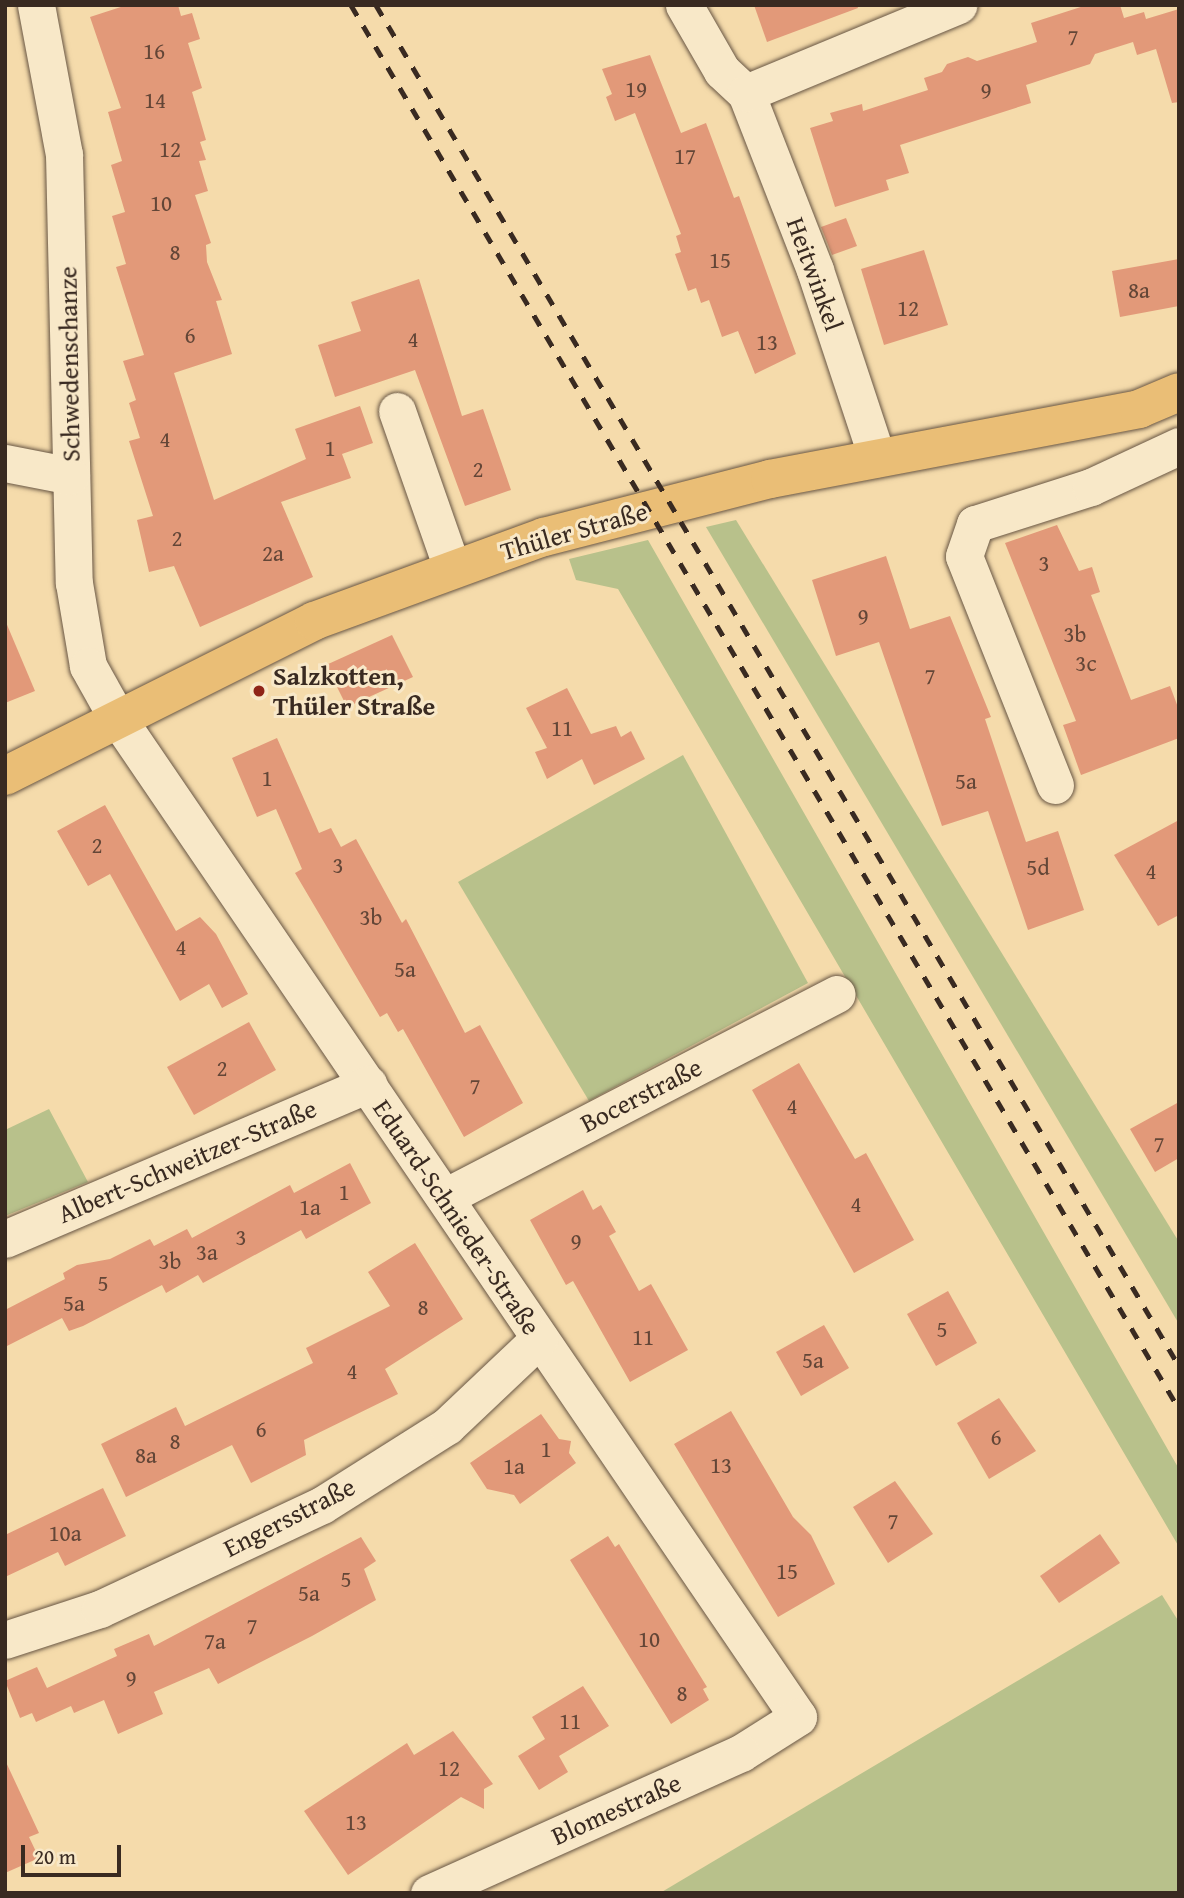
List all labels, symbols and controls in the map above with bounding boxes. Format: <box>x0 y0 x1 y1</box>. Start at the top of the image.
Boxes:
house number: 7 <box>1067 23 1079 51</box>
house number: 16 <box>143 37 165 65</box>
house number: 19 <box>625 75 647 103</box>
house number: 9 <box>980 76 992 104</box>
house number: 14 <box>144 86 166 114</box>
house number: 12 <box>159 135 181 163</box>
house number: 17 <box>674 142 696 170</box>
house number: 10 <box>150 189 172 217</box>
street label: Heitwinkel <box>780 213 850 335</box>
house number: 8 <box>169 238 181 266</box>
house number: 15 <box>709 246 731 274</box>
street label: Schwedenschanze <box>52 266 86 462</box>
house number: 8a <box>1128 276 1150 304</box>
house number: 12 <box>897 294 919 322</box>
house number: 6 <box>184 321 196 349</box>
house number: 4 <box>407 325 419 353</box>
house number: 13 <box>756 328 778 356</box>
house number: 4 <box>159 425 171 453</box>
house number: 1 <box>324 434 336 462</box>
house number: 2 <box>472 455 484 483</box>
street label: Thüler Straße <box>497 495 651 567</box>
house number: 2 <box>171 524 183 552</box>
house number: 2a <box>262 539 284 567</box>
house number: 3 <box>1038 549 1050 577</box>
house number: 9 <box>857 602 869 630</box>
house number: 3b <box>1064 620 1086 648</box>
house number: 3c <box>1075 649 1097 677</box>
place label: Salzkotten, Thüler Straße <box>273 660 435 722</box>
house number: 7 <box>924 662 936 690</box>
marker: Salzkotten, Thüler Straße <box>251 683 267 699</box>
house number: 11 <box>551 714 573 742</box>
house number: 1 <box>261 764 273 792</box>
house number: 5a <box>955 767 977 795</box>
house number: 2 <box>91 831 103 859</box>
house number: 3 <box>332 851 344 879</box>
house number: 5d <box>1026 853 1050 881</box>
house number: 4 <box>1145 857 1157 885</box>
house number: 3b <box>360 903 382 931</box>
house number: 4 <box>175 933 187 961</box>
house number: 5a <box>394 955 416 983</box>
street label: Bocerstraße <box>575 1051 707 1139</box>
house number: 2 <box>216 1054 228 1082</box>
house number: 7 <box>469 1072 481 1100</box>
street label: Albert-Schweitzer-Straße <box>53 1092 321 1230</box>
house number: 4 <box>786 1092 798 1120</box>
street label: Eduard-Schnieder-Straße <box>367 1093 547 1341</box>
house number: 7 <box>1153 1130 1165 1158</box>
house number: 1 <box>338 1178 350 1206</box>
house number: 4 <box>850 1190 862 1218</box>
house number: 1a <box>299 1193 321 1221</box>
house number: 3 <box>235 1223 247 1251</box>
house number: 9 <box>570 1227 582 1255</box>
house number: 3a <box>196 1238 218 1266</box>
house number: 3b <box>159 1247 181 1275</box>
house number: 5 <box>97 1269 109 1297</box>
house number: 5a <box>63 1289 85 1317</box>
house number: 8 <box>417 1293 429 1321</box>
house number: 5 <box>936 1315 948 1343</box>
house number: 11 <box>632 1323 654 1351</box>
house number: 5a <box>802 1346 824 1374</box>
house number: 4 <box>346 1357 358 1385</box>
house number: 6 <box>255 1415 267 1443</box>
house number: 6 <box>990 1423 1002 1451</box>
house number: 8 <box>169 1427 181 1455</box>
house number: 1 <box>540 1435 552 1463</box>
house number: 8a <box>135 1441 157 1469</box>
house number: 13 <box>710 1451 732 1479</box>
house number: 1a <box>503 1452 525 1480</box>
street label: Engersstraße <box>218 1470 360 1564</box>
house number: 7 <box>887 1507 899 1535</box>
house number: 10a <box>48 1519 82 1547</box>
house number: 15 <box>776 1557 798 1585</box>
house number: 5 <box>340 1565 352 1593</box>
house number: 5a <box>298 1579 320 1607</box>
house number: 7 <box>246 1612 258 1640</box>
house number: 10 <box>638 1625 660 1653</box>
house number: 7a <box>204 1627 226 1655</box>
house number: 9 <box>125 1664 137 1692</box>
house number: 8 <box>676 1679 688 1707</box>
house number: 11 <box>559 1707 581 1735</box>
house number: 12 <box>438 1754 460 1782</box>
street label: Blomestraße <box>546 1767 686 1851</box>
house number: 13 <box>345 1808 367 1836</box>
scale bar <box>24 1832 124 1876</box>
text: 20 m <box>34 1841 76 1872</box>

